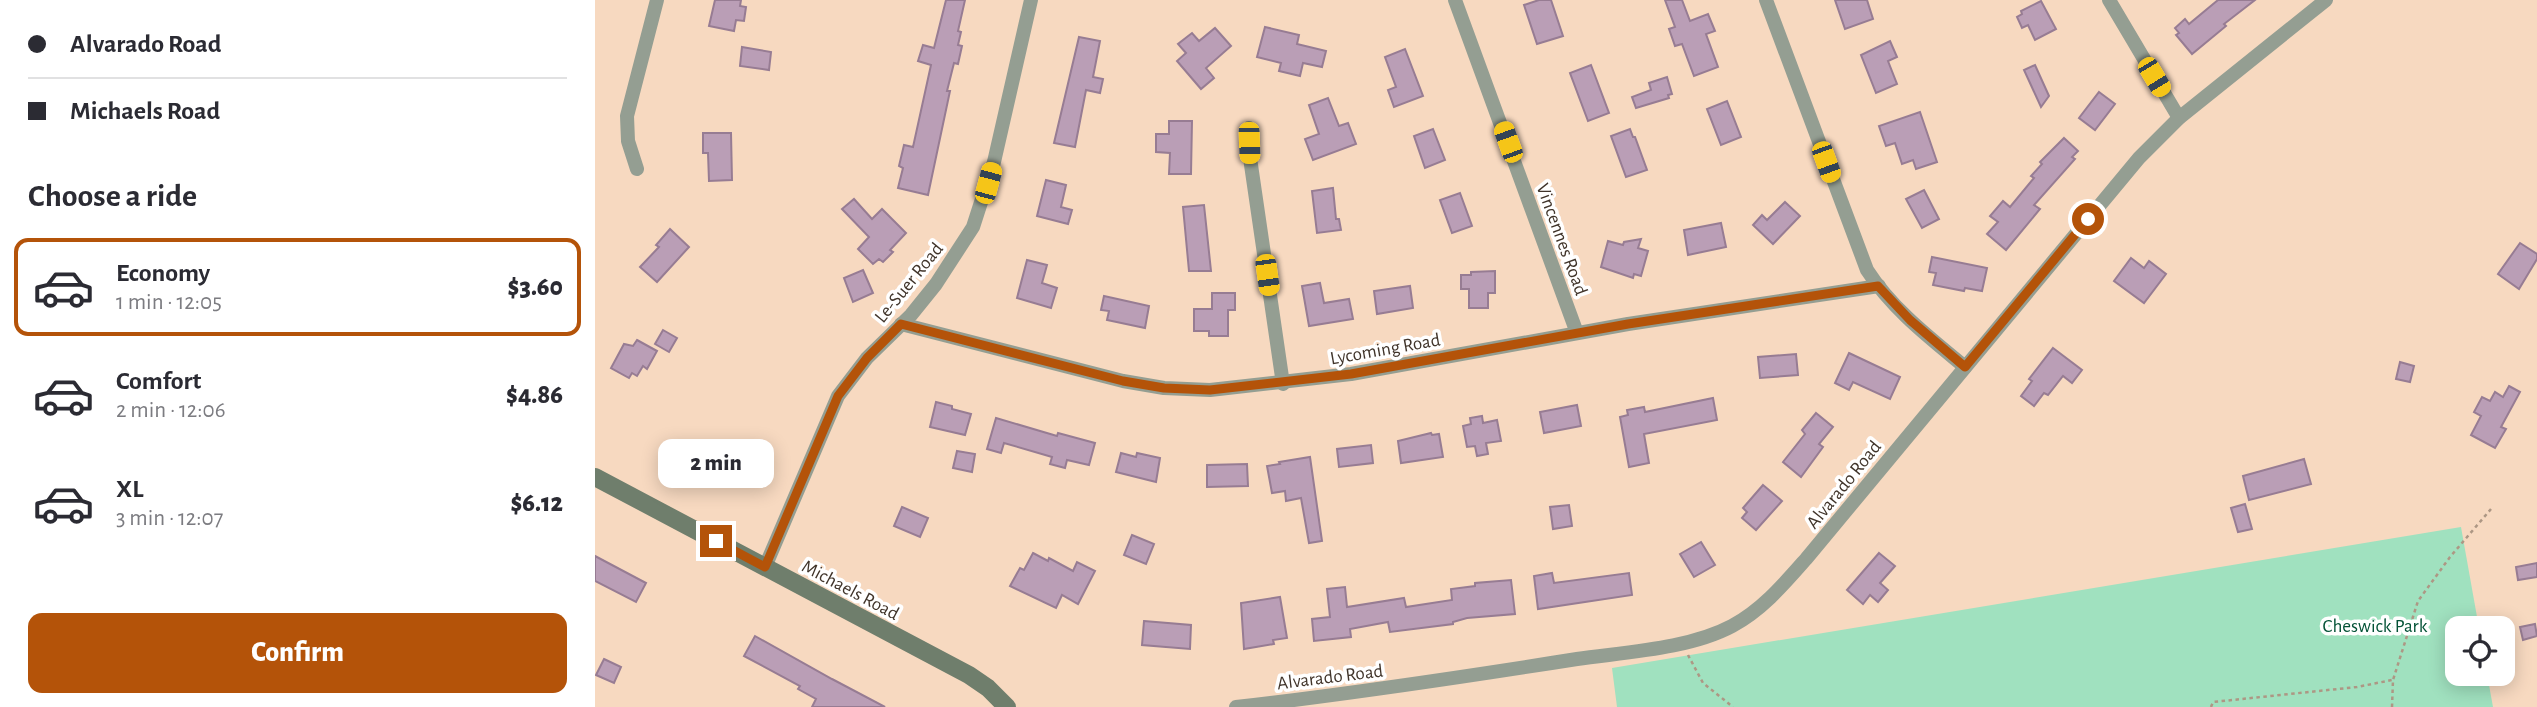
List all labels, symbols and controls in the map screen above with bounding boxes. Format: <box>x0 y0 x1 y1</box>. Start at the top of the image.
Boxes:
text: Alvarado Road <box>70 31 222 57</box>
car <box>2135 54 2174 100</box>
text: Michaels Road <box>70 98 220 124</box>
car <box>1491 119 1526 165</box>
car <box>1238 122 1261 164</box>
car <box>1809 139 1844 185</box>
car <box>973 160 1004 206</box>
text: Choose a ride <box>28 180 197 212</box>
street label: Vincennes Road <box>1533 181 1591 298</box>
route start <box>2072 203 2104 235</box>
street label: Le-Suer Road <box>871 239 947 326</box>
car <box>1254 253 1281 297</box>
icon: car <box>32 256 95 319</box>
text: Economy <box>116 260 210 286</box>
text: $3.60 <box>508 274 563 300</box>
text: 1 min · 12:05 <box>116 291 222 314</box>
street label: Lycoming Road <box>1329 330 1442 369</box>
icon: car <box>32 364 95 427</box>
text: Comfort <box>116 368 201 394</box>
text: $4.86 <box>506 382 563 408</box>
text: 2 min · 12:06 <box>116 399 226 422</box>
street label: Alvarado Road <box>1803 437 1885 532</box>
callout: 2 min <box>658 440 774 489</box>
text: 2 min <box>690 452 742 475</box>
icon: car <box>32 472 95 535</box>
text: XL <box>116 476 143 502</box>
text: $6.12 <box>510 490 563 516</box>
text: 3 min · 12:07 <box>116 507 223 530</box>
route end <box>700 525 732 557</box>
street label: Michaels Road <box>799 557 902 624</box>
button: Confirm <box>28 613 567 693</box>
map controls <box>2445 616 2515 686</box>
button: locate <box>2445 616 2515 686</box>
park label: Cheswick Park <box>2323 617 2428 636</box>
street label: Alvarado Road <box>1276 662 1384 693</box>

